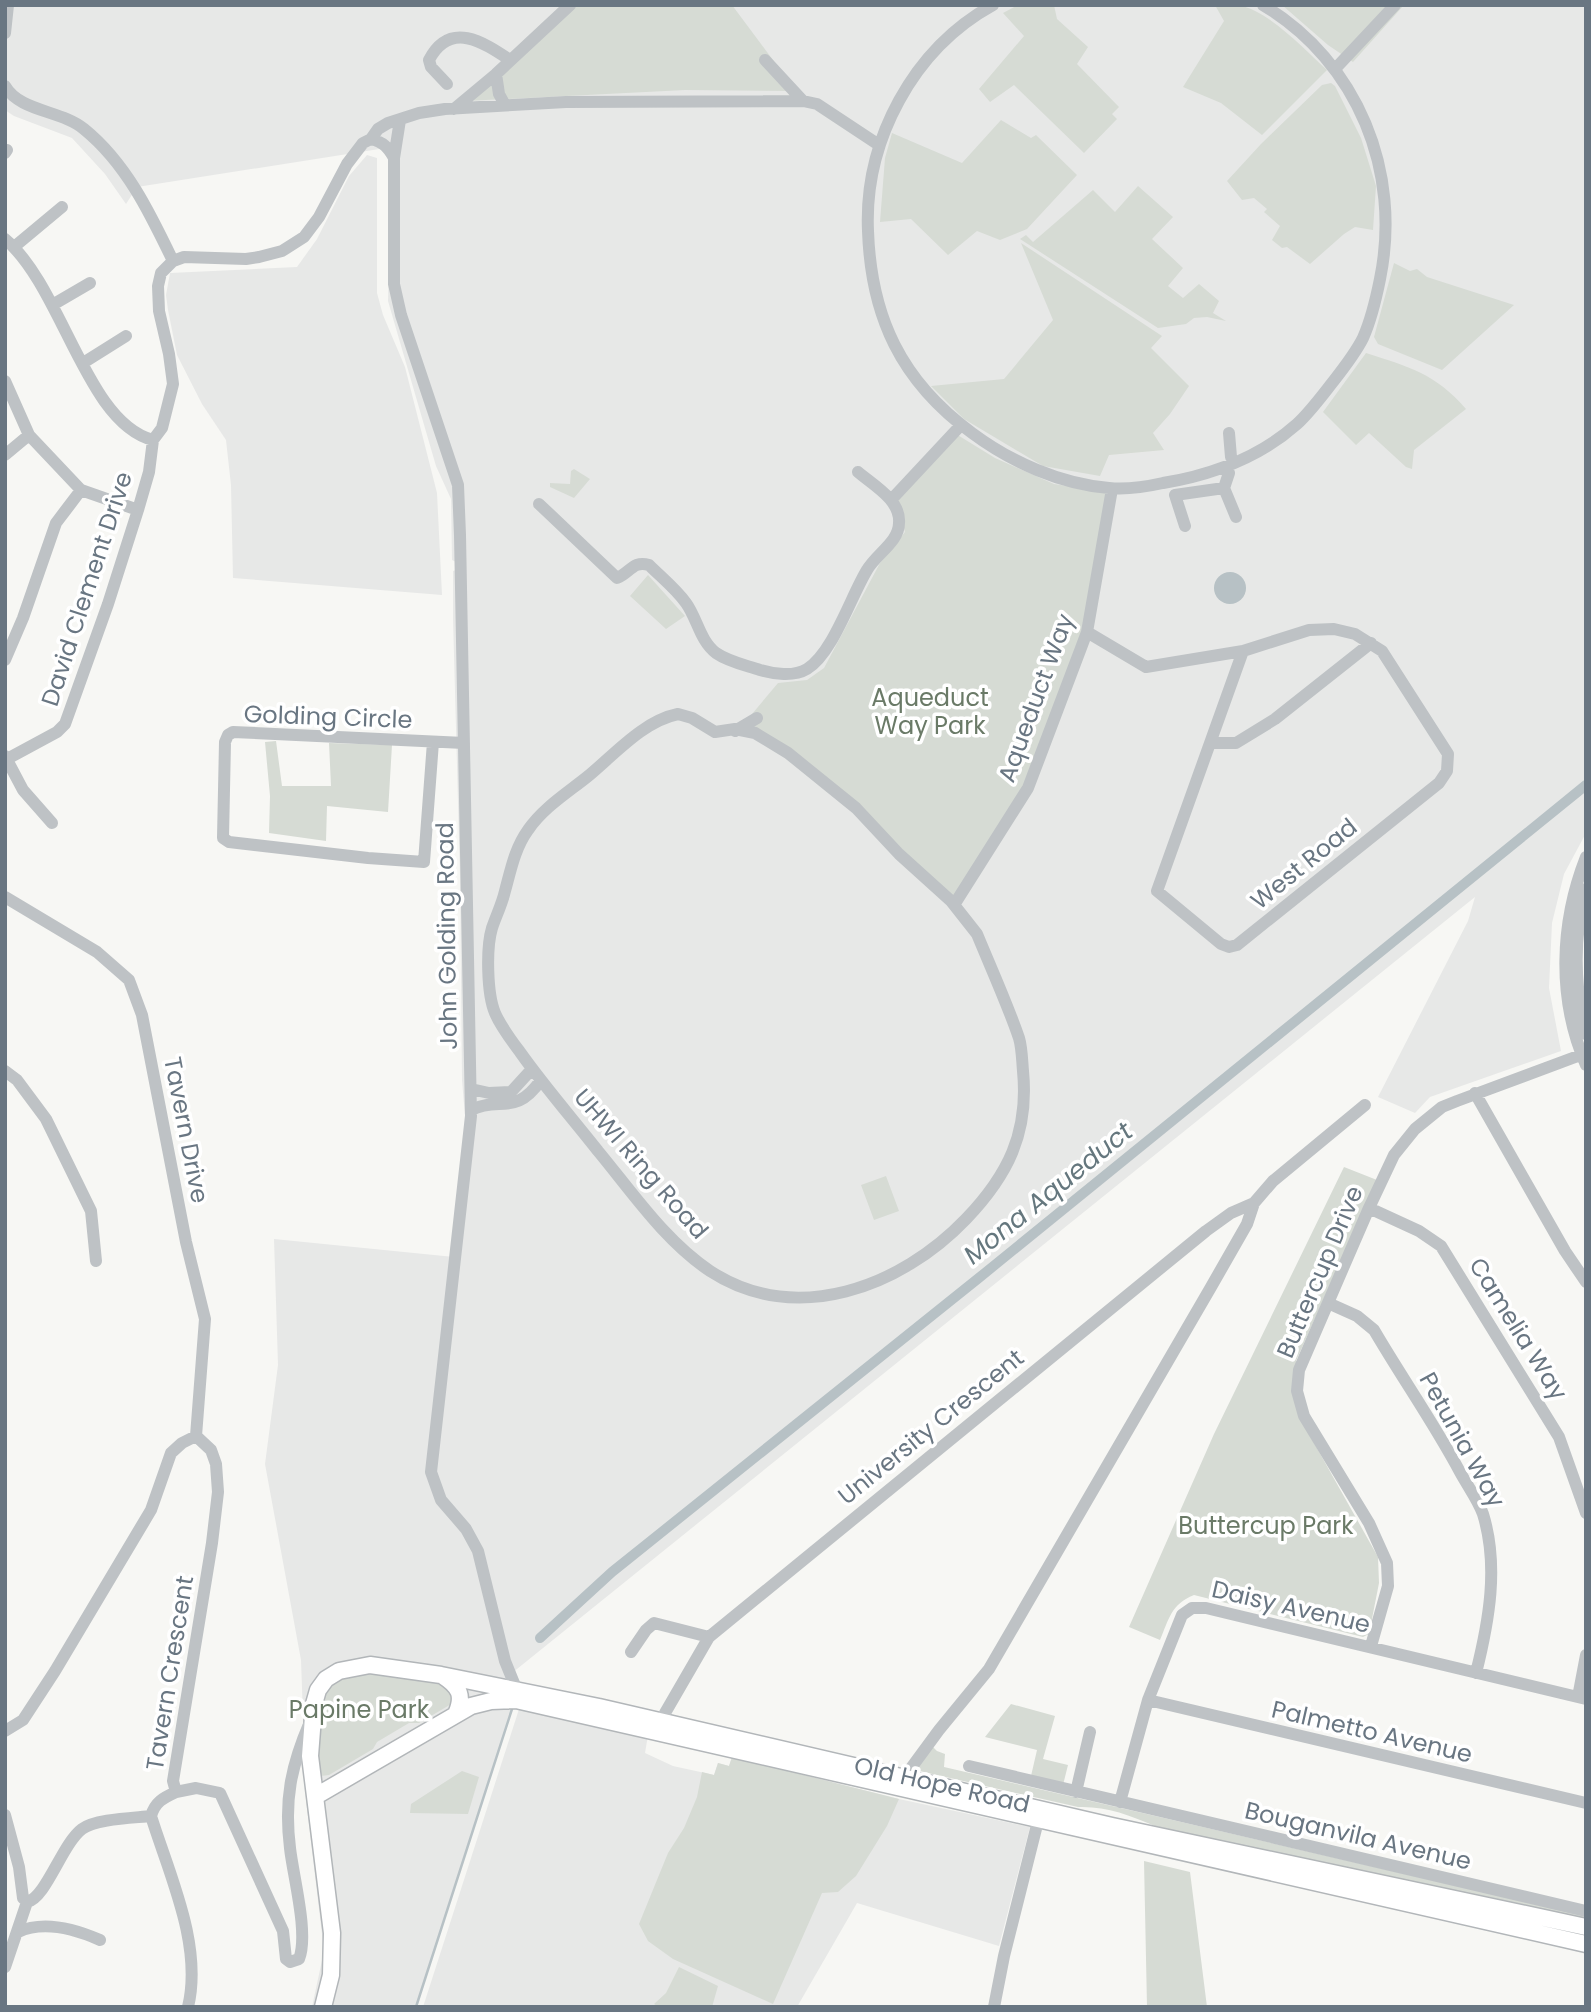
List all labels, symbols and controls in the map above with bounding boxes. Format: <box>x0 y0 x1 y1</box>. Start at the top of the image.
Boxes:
street label: David Clement Drive <box>33 467 140 710</box>
street label: Aqueduct Way <box>990 609 1081 787</box>
park label: Aqueduct Way Park <box>871 681 989 742</box>
street label: Golding Circle <box>243 697 413 736</box>
street label: West Road <box>1243 810 1364 917</box>
street label: John Golding Road <box>428 822 465 1050</box>
street label: Tavern Drive <box>156 1054 217 1206</box>
street label: UHWI Ring Road <box>567 1081 716 1246</box>
water label: Mona Aqueduct <box>956 1113 1141 1273</box>
street label: Buttercup Drive <box>1268 1181 1371 1363</box>
street label: Camelia Way <box>1462 1251 1576 1407</box>
street label: University Crescent <box>831 1341 1031 1512</box>
street label: Petunia Way <box>1412 1366 1513 1514</box>
park label: Buttercup Park <box>1178 1509 1354 1542</box>
street label: Daisy Avenue <box>1209 1572 1374 1641</box>
street label: Tavern Crescent <box>138 1573 201 1773</box>
street label: Palmetto Avenue <box>1269 1692 1476 1771</box>
park label: Papine Park <box>289 1693 430 1726</box>
street label: Old Hope Road <box>851 1748 1033 1821</box>
street label: Bouganvila Avenue <box>1242 1793 1474 1878</box>

